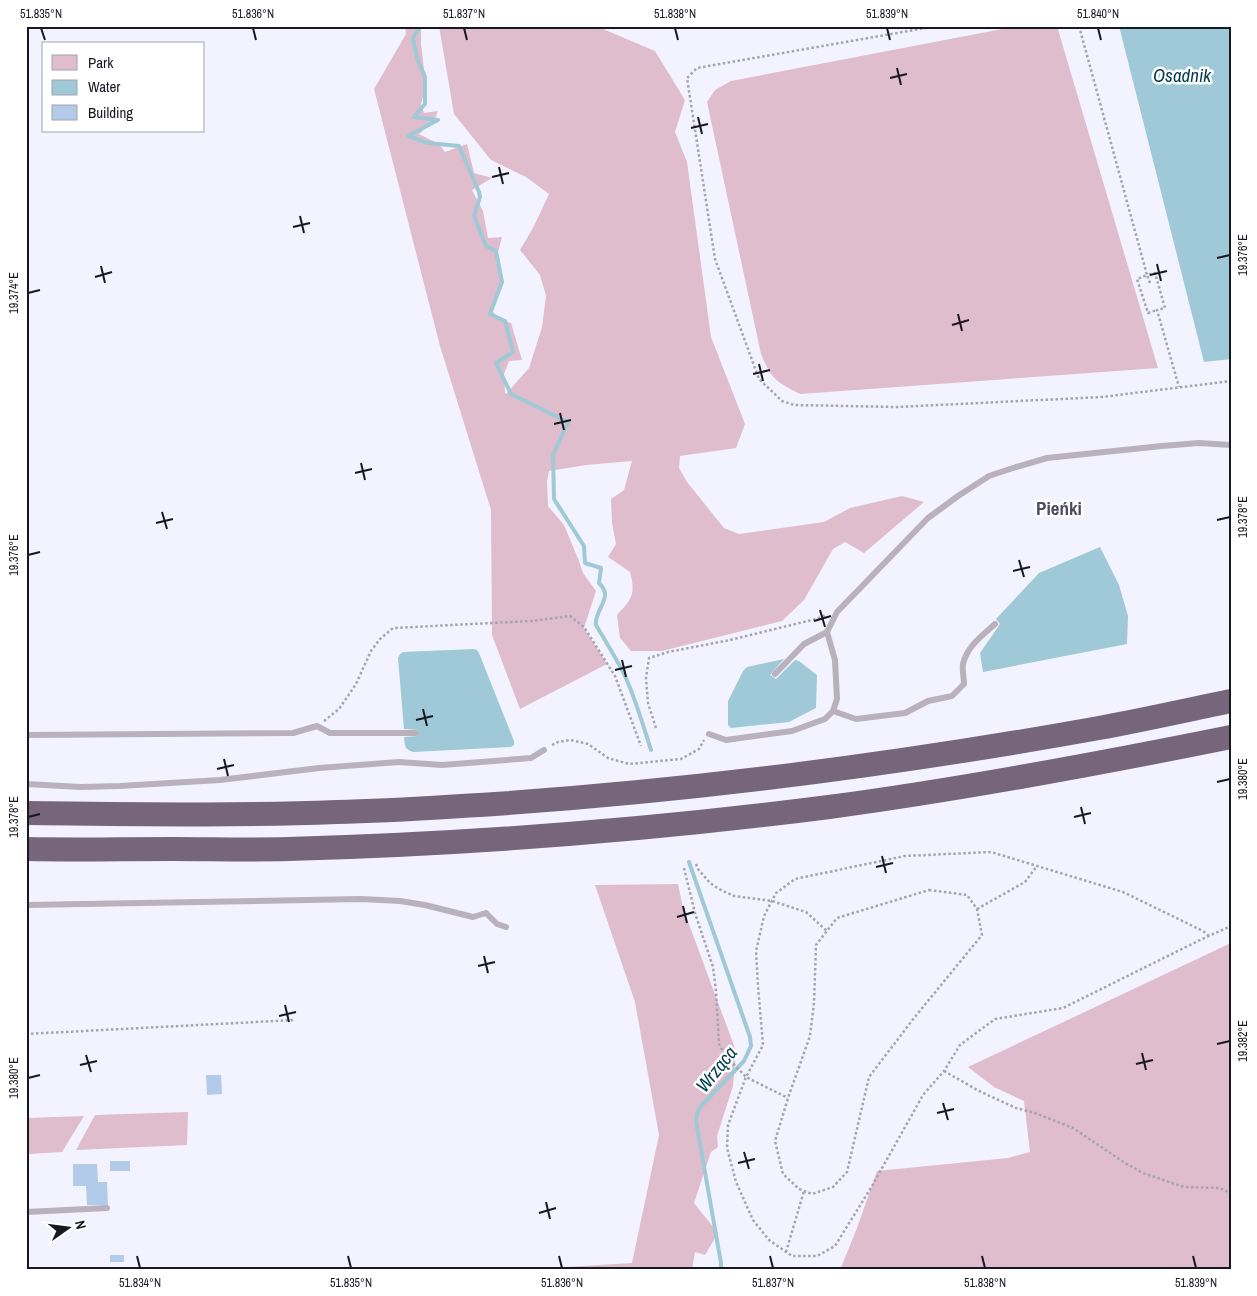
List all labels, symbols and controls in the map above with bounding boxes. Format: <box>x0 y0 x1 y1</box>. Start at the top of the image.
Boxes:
text: 51.835°N <box>20 6 62 22</box>
text: 51.836°N <box>232 6 274 22</box>
text: 51.837°N <box>443 6 485 22</box>
text: 51.838°N <box>654 6 696 22</box>
text: 51.839°N <box>866 6 908 22</box>
text: 51.840°N <box>1077 6 1119 22</box>
legend <box>42 42 205 132</box>
text: Park <box>88 52 114 73</box>
water label: Osadnik <box>1153 62 1212 88</box>
text: Water <box>88 76 120 97</box>
text: Building <box>88 102 133 123</box>
text: 19.376°E <box>1235 234 1251 276</box>
text: 19.374°E <box>6 272 22 314</box>
district label: Pieńki <box>1036 495 1082 521</box>
text: 19.378°E <box>1235 496 1251 538</box>
text: 19.376°E <box>6 534 22 576</box>
text: 19.380°E <box>1235 758 1251 800</box>
text: 19.378°E <box>6 796 22 838</box>
text: 19.382°E <box>1235 1020 1251 1062</box>
water label: Wrząca <box>689 1040 743 1098</box>
text: 19.380°E <box>6 1057 22 1099</box>
north arrow <box>42 1204 92 1254</box>
text: N <box>71 1219 90 1231</box>
text: 51.834°N <box>119 1275 161 1291</box>
text: 51.835°N <box>330 1275 372 1291</box>
text: 51.836°N <box>541 1275 583 1291</box>
text: 51.837°N <box>752 1275 794 1291</box>
text: 51.838°N <box>964 1275 1006 1291</box>
text: 51.839°N <box>1175 1275 1217 1291</box>

